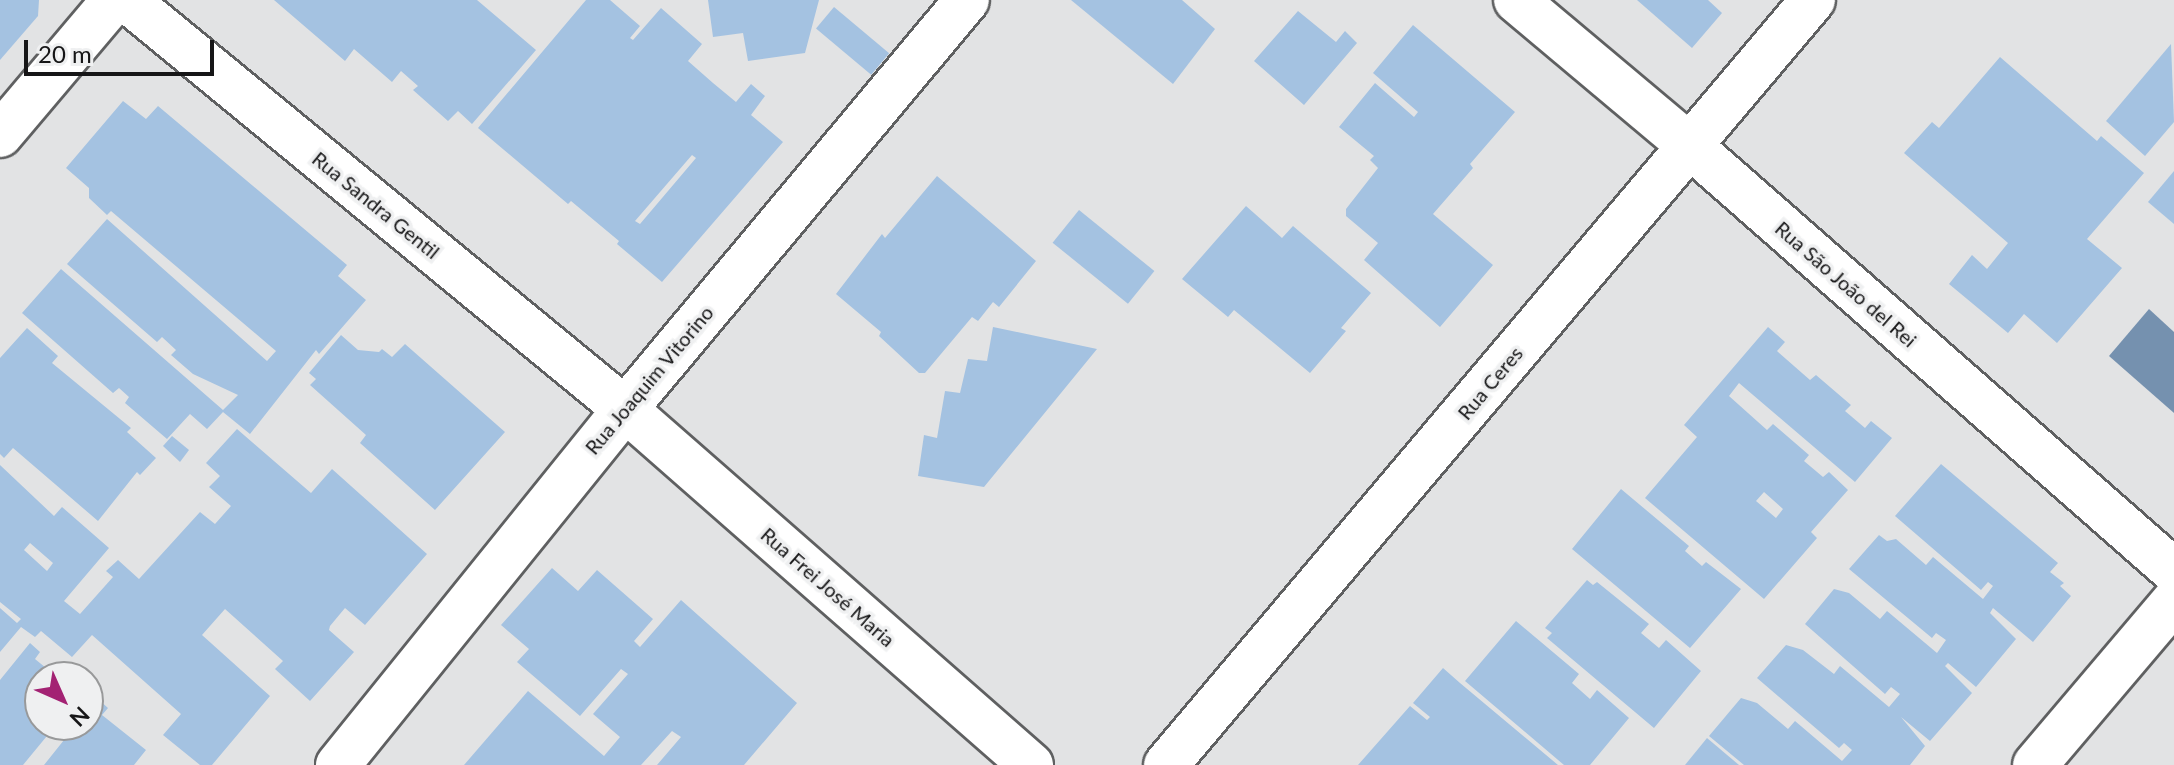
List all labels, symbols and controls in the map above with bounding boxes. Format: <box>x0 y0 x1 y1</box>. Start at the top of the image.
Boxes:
scale bar <box>28 24 218 74</box>
text: 20 m <box>38 39 92 68</box>
street label: Rua Sandra Gentil <box>308 146 444 264</box>
street label: Rua São João del Rei <box>1770 216 1922 352</box>
street label: Rua Joaquim Vitorino <box>579 300 719 460</box>
street label: Rua Ceres <box>1452 342 1528 424</box>
street label: Rua Frei José Maria <box>756 522 900 652</box>
north arrow <box>24 661 104 741</box>
text: N <box>64 701 95 732</box>

